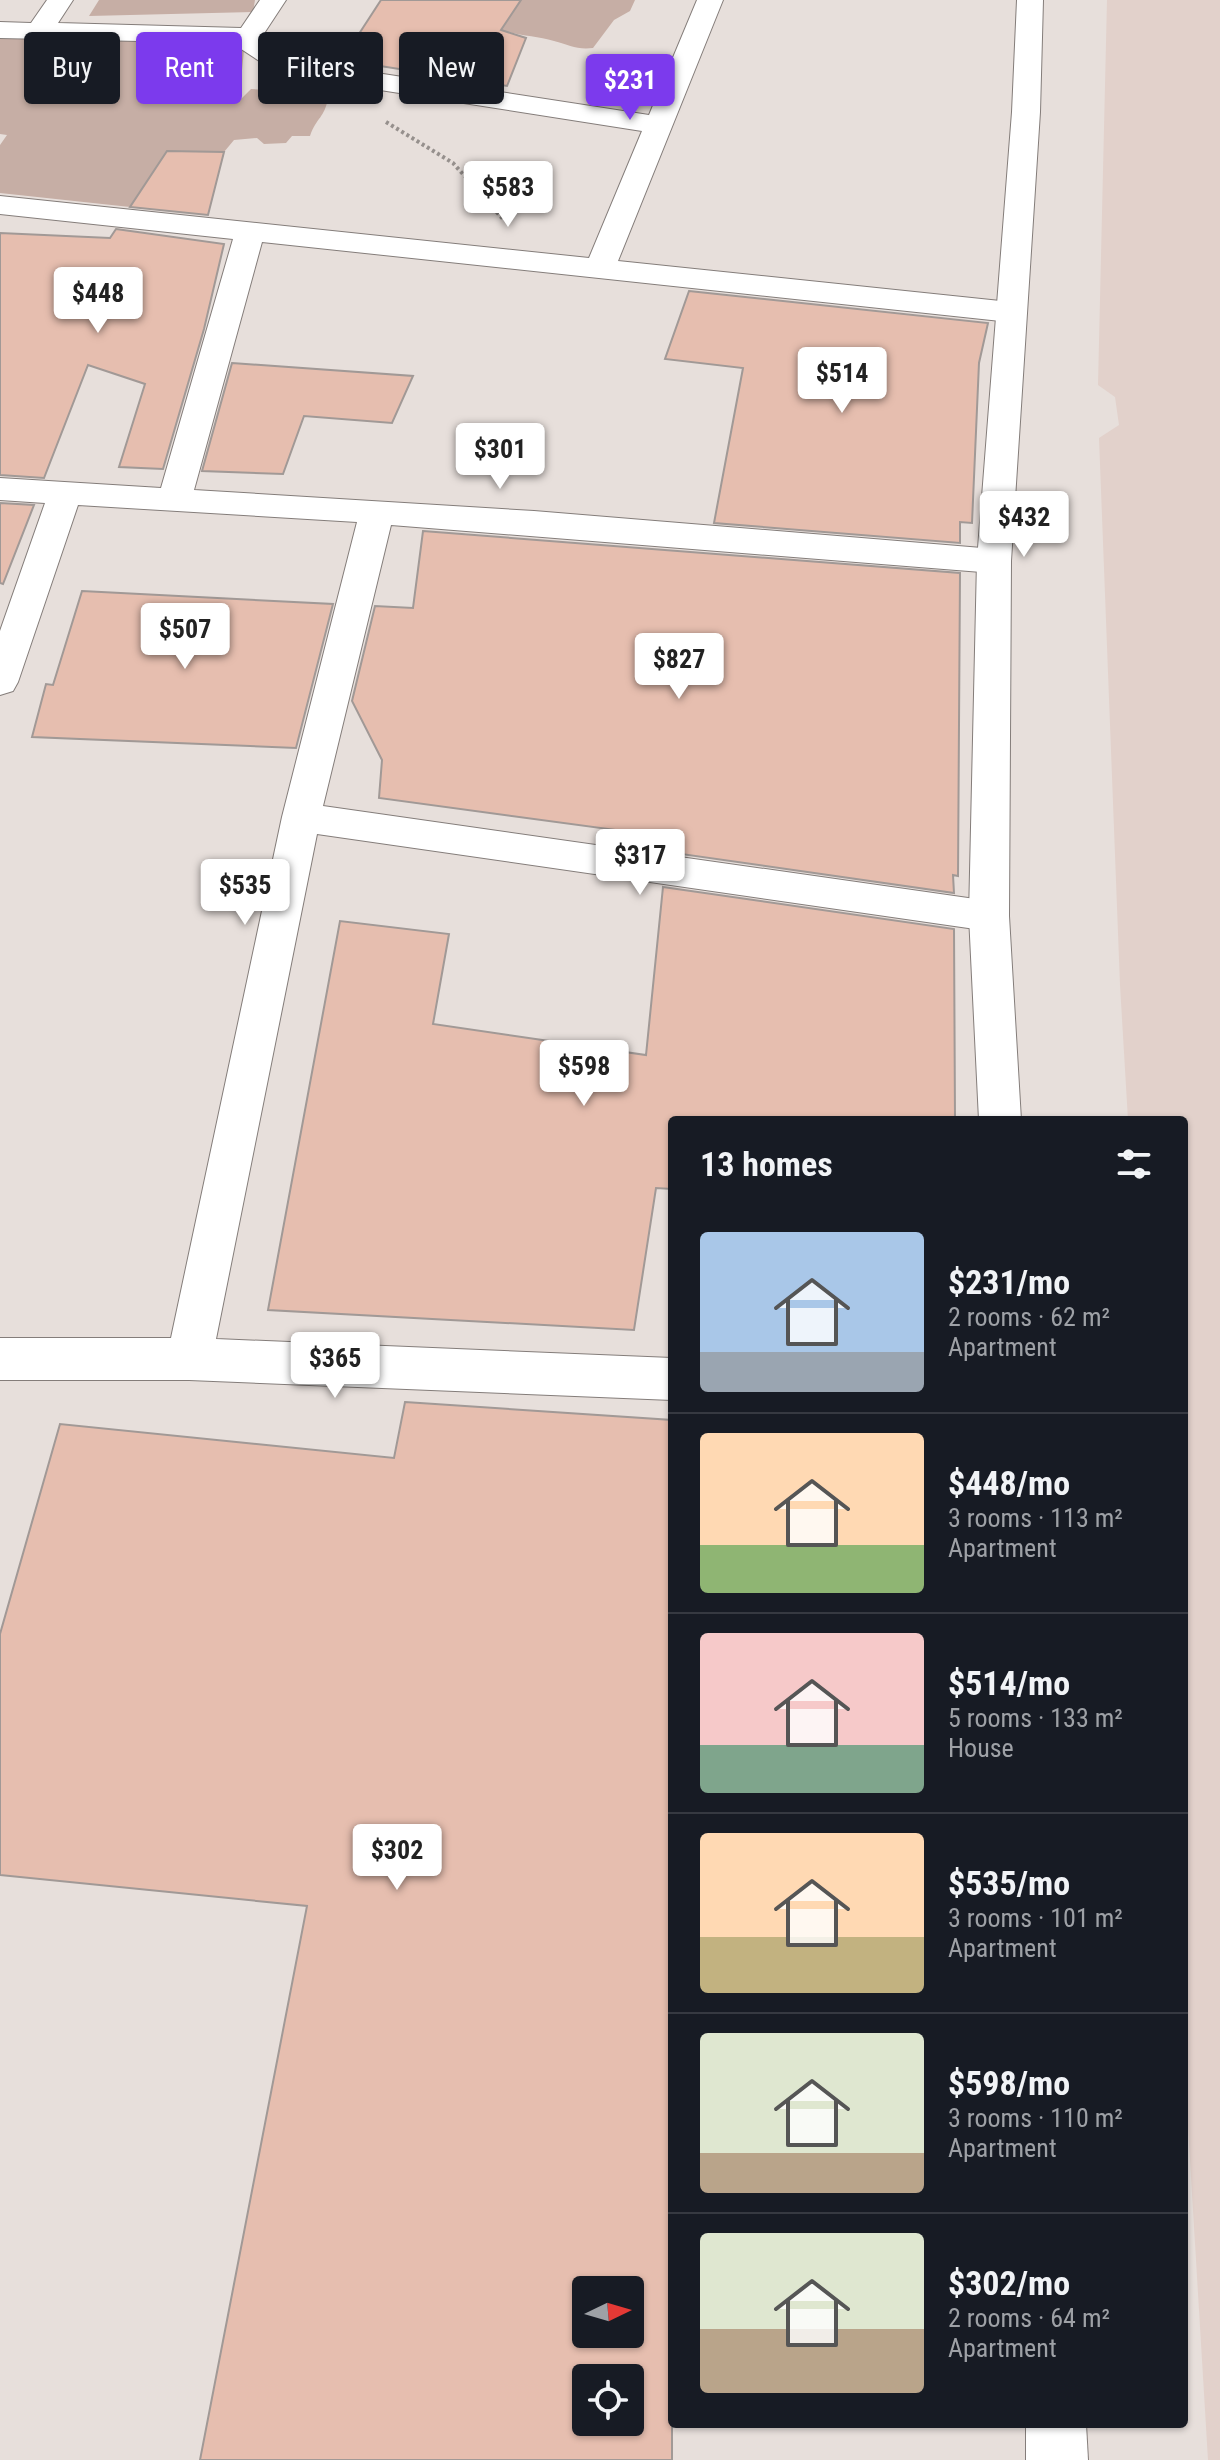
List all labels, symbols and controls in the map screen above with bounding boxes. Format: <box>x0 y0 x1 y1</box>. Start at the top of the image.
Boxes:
chip: Buy <box>24 32 120 104</box>
chip: Rent <box>136 32 242 104</box>
chip: Filters <box>258 32 383 104</box>
chip: New <box>399 32 504 104</box>
pin: $231 <box>583 54 677 122</box>
text: $231 <box>604 65 656 95</box>
pin: $583 <box>461 161 555 229</box>
text: $583 <box>482 172 534 202</box>
pin: $448 <box>51 267 145 335</box>
text: $448 <box>72 278 124 308</box>
pin: $514 <box>795 347 889 415</box>
text: $514 <box>816 358 868 388</box>
pin: $301 <box>453 423 547 491</box>
text: $301 <box>474 434 526 464</box>
pin: $432 <box>977 491 1071 559</box>
text: $432 <box>998 502 1050 532</box>
pin: $507 <box>138 603 232 671</box>
text: $507 <box>159 614 211 644</box>
pin: $827 <box>632 633 726 701</box>
text: $827 <box>653 644 705 674</box>
pin: $317 <box>593 829 687 897</box>
text: $317 <box>614 840 666 870</box>
pin: $535 <box>198 859 292 927</box>
text: $535 <box>219 870 271 900</box>
pin: $598 <box>537 1040 631 1108</box>
text: $598 <box>558 1051 610 1081</box>
icon: filters <box>1112 1142 1156 1186</box>
text: 13 homes <box>700 1144 833 1184</box>
text: $231/mo <box>948 1262 1070 1302</box>
icon: home <box>764 1264 860 1360</box>
text: 2 rooms · 62 m² <box>948 1302 1110 1332</box>
pin: $365 <box>288 1332 382 1400</box>
text: Apartment <box>948 1332 1057 1362</box>
text: $365 <box>309 1343 361 1373</box>
text: $448/mo <box>948 1463 1070 1503</box>
icon: home <box>764 1465 860 1561</box>
text: 3 rooms · 113 m² <box>948 1503 1123 1533</box>
text: Apartment <box>948 1533 1057 1563</box>
text: $514/mo <box>948 1663 1070 1703</box>
icon: home <box>764 1665 860 1761</box>
text: 5 rooms · 133 m² <box>948 1703 1123 1733</box>
text: House <box>948 1733 1014 1763</box>
pin: $302 <box>350 1824 444 1892</box>
text: $302 <box>371 1835 423 1865</box>
text: $535/mo <box>948 1863 1070 1903</box>
icon: home <box>764 1865 860 1961</box>
text: 3 rooms · 101 m² <box>948 1903 1123 1933</box>
text: Apartment <box>948 1933 1057 1963</box>
text: $598/mo <box>948 2063 1070 2103</box>
icon: home <box>764 2065 860 2161</box>
text: 3 rooms · 110 m² <box>948 2103 1123 2133</box>
text: Apartment <box>948 2133 1057 2163</box>
text: $302/mo <box>948 2263 1070 2303</box>
icon: home <box>764 2265 860 2361</box>
north arrow <box>572 2276 644 2348</box>
map controls <box>572 2276 644 2436</box>
text: 2 rooms · 64 m² <box>948 2303 1110 2333</box>
text: Apartment <box>948 2333 1057 2363</box>
button: locate <box>572 2364 644 2436</box>

